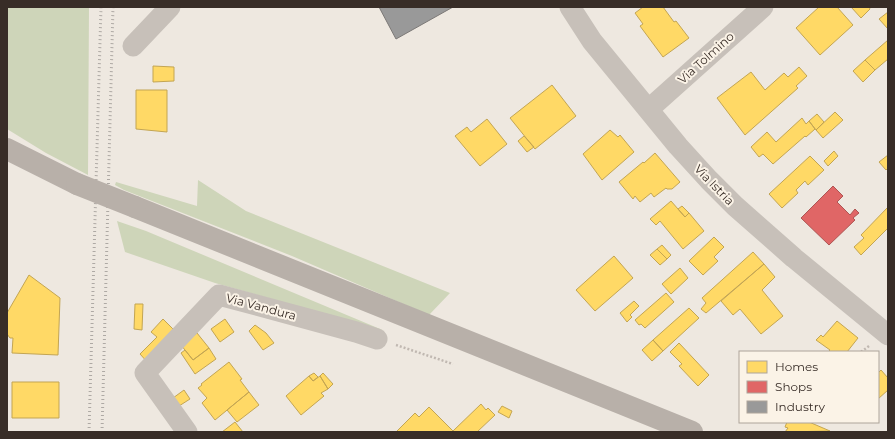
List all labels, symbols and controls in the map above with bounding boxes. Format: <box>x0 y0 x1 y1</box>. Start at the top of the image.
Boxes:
street label: Via Tolmino <box>675 29 737 87</box>
street label: Via Istria <box>691 161 737 208</box>
street label: Via Vandura <box>224 290 298 323</box>
legend <box>739 351 879 423</box>
text: Homes <box>775 359 818 374</box>
text: Shops <box>775 379 812 394</box>
text: Industry <box>775 399 825 414</box>

